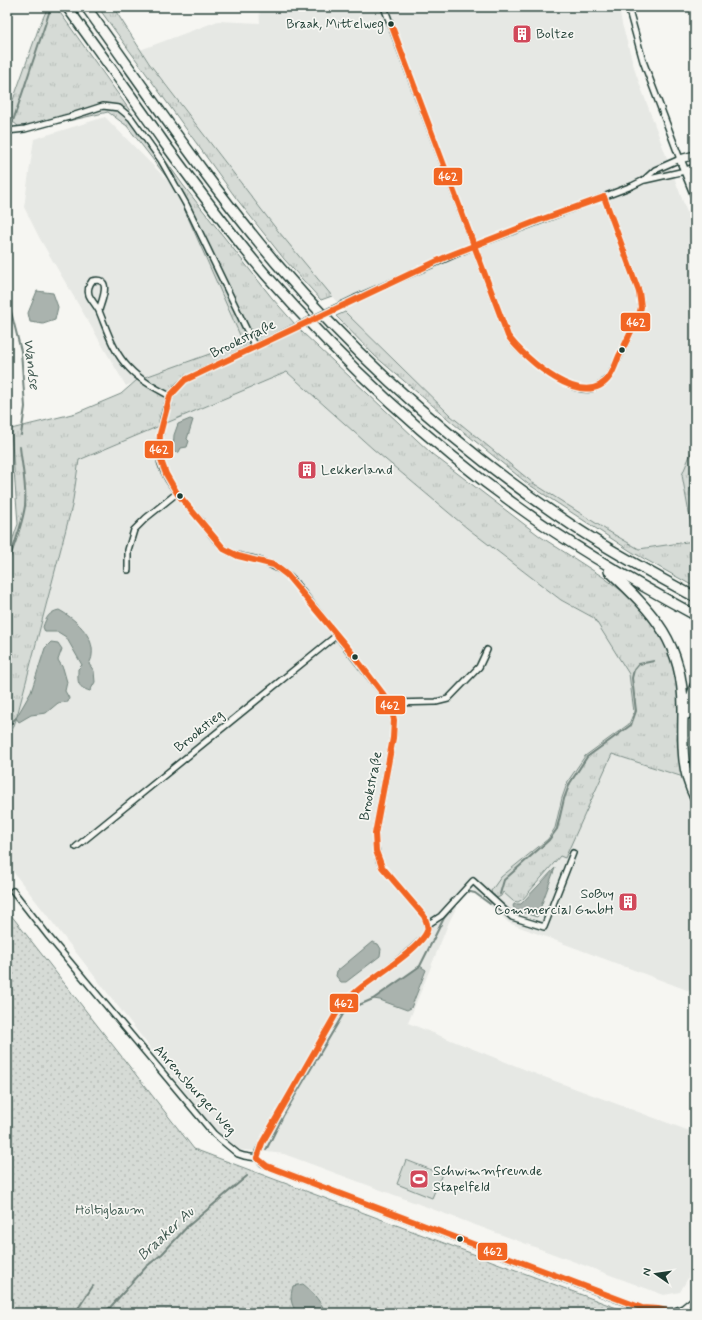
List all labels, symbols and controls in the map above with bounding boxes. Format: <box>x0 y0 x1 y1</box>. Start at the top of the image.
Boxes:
place label: Braak, Mittelweg <box>286 16 384 34</box>
marker: Braak, Mittelweg <box>386 19 396 29</box>
building icon: Boltze <box>511 23 533 45</box>
place label: Boltze <box>536 25 574 43</box>
line badge: 462 <box>433 167 463 186</box>
text: 462 <box>438 170 458 184</box>
line badge: 462 <box>620 312 651 332</box>
street label: Brookstraße <box>207 315 279 363</box>
text: 462 <box>626 316 646 330</box>
water label: Wandse <box>18 337 44 392</box>
unlabelled marker <box>617 345 627 355</box>
line badge: 462 <box>144 440 174 459</box>
text: 462 <box>149 443 169 457</box>
building icon: Lekkerland <box>296 459 318 481</box>
place label: Lekkerland <box>321 461 393 479</box>
unlabelled marker <box>175 491 185 501</box>
unlabelled marker <box>350 652 360 662</box>
line badge: 462 <box>375 695 406 715</box>
text: 462 <box>380 699 400 713</box>
street label: Brookstieg <box>171 706 227 756</box>
street label: Brookstraße <box>355 750 387 822</box>
place label: SoBuy Commercial GmbH <box>494 885 614 919</box>
building icon: SoBuy Commercial GmbH <box>617 891 639 913</box>
line badge: 462 <box>329 993 359 1013</box>
text: 462 <box>334 997 354 1011</box>
street label: Ahrensburger Weg <box>150 1041 240 1139</box>
place label: Schwimmfreunde Stapelfeld <box>433 1162 543 1196</box>
sports icon: Schwimmfreunde Stapelfeld <box>408 1168 430 1190</box>
park label: Höltigbaum <box>75 1201 145 1219</box>
water label: Braaker Au <box>133 1202 199 1265</box>
unlabelled marker <box>455 1234 465 1244</box>
line badge: 462 <box>477 1242 508 1261</box>
text: 462 <box>483 1245 503 1259</box>
north arrow <box>636 1254 676 1294</box>
text: N <box>640 1267 655 1277</box>

